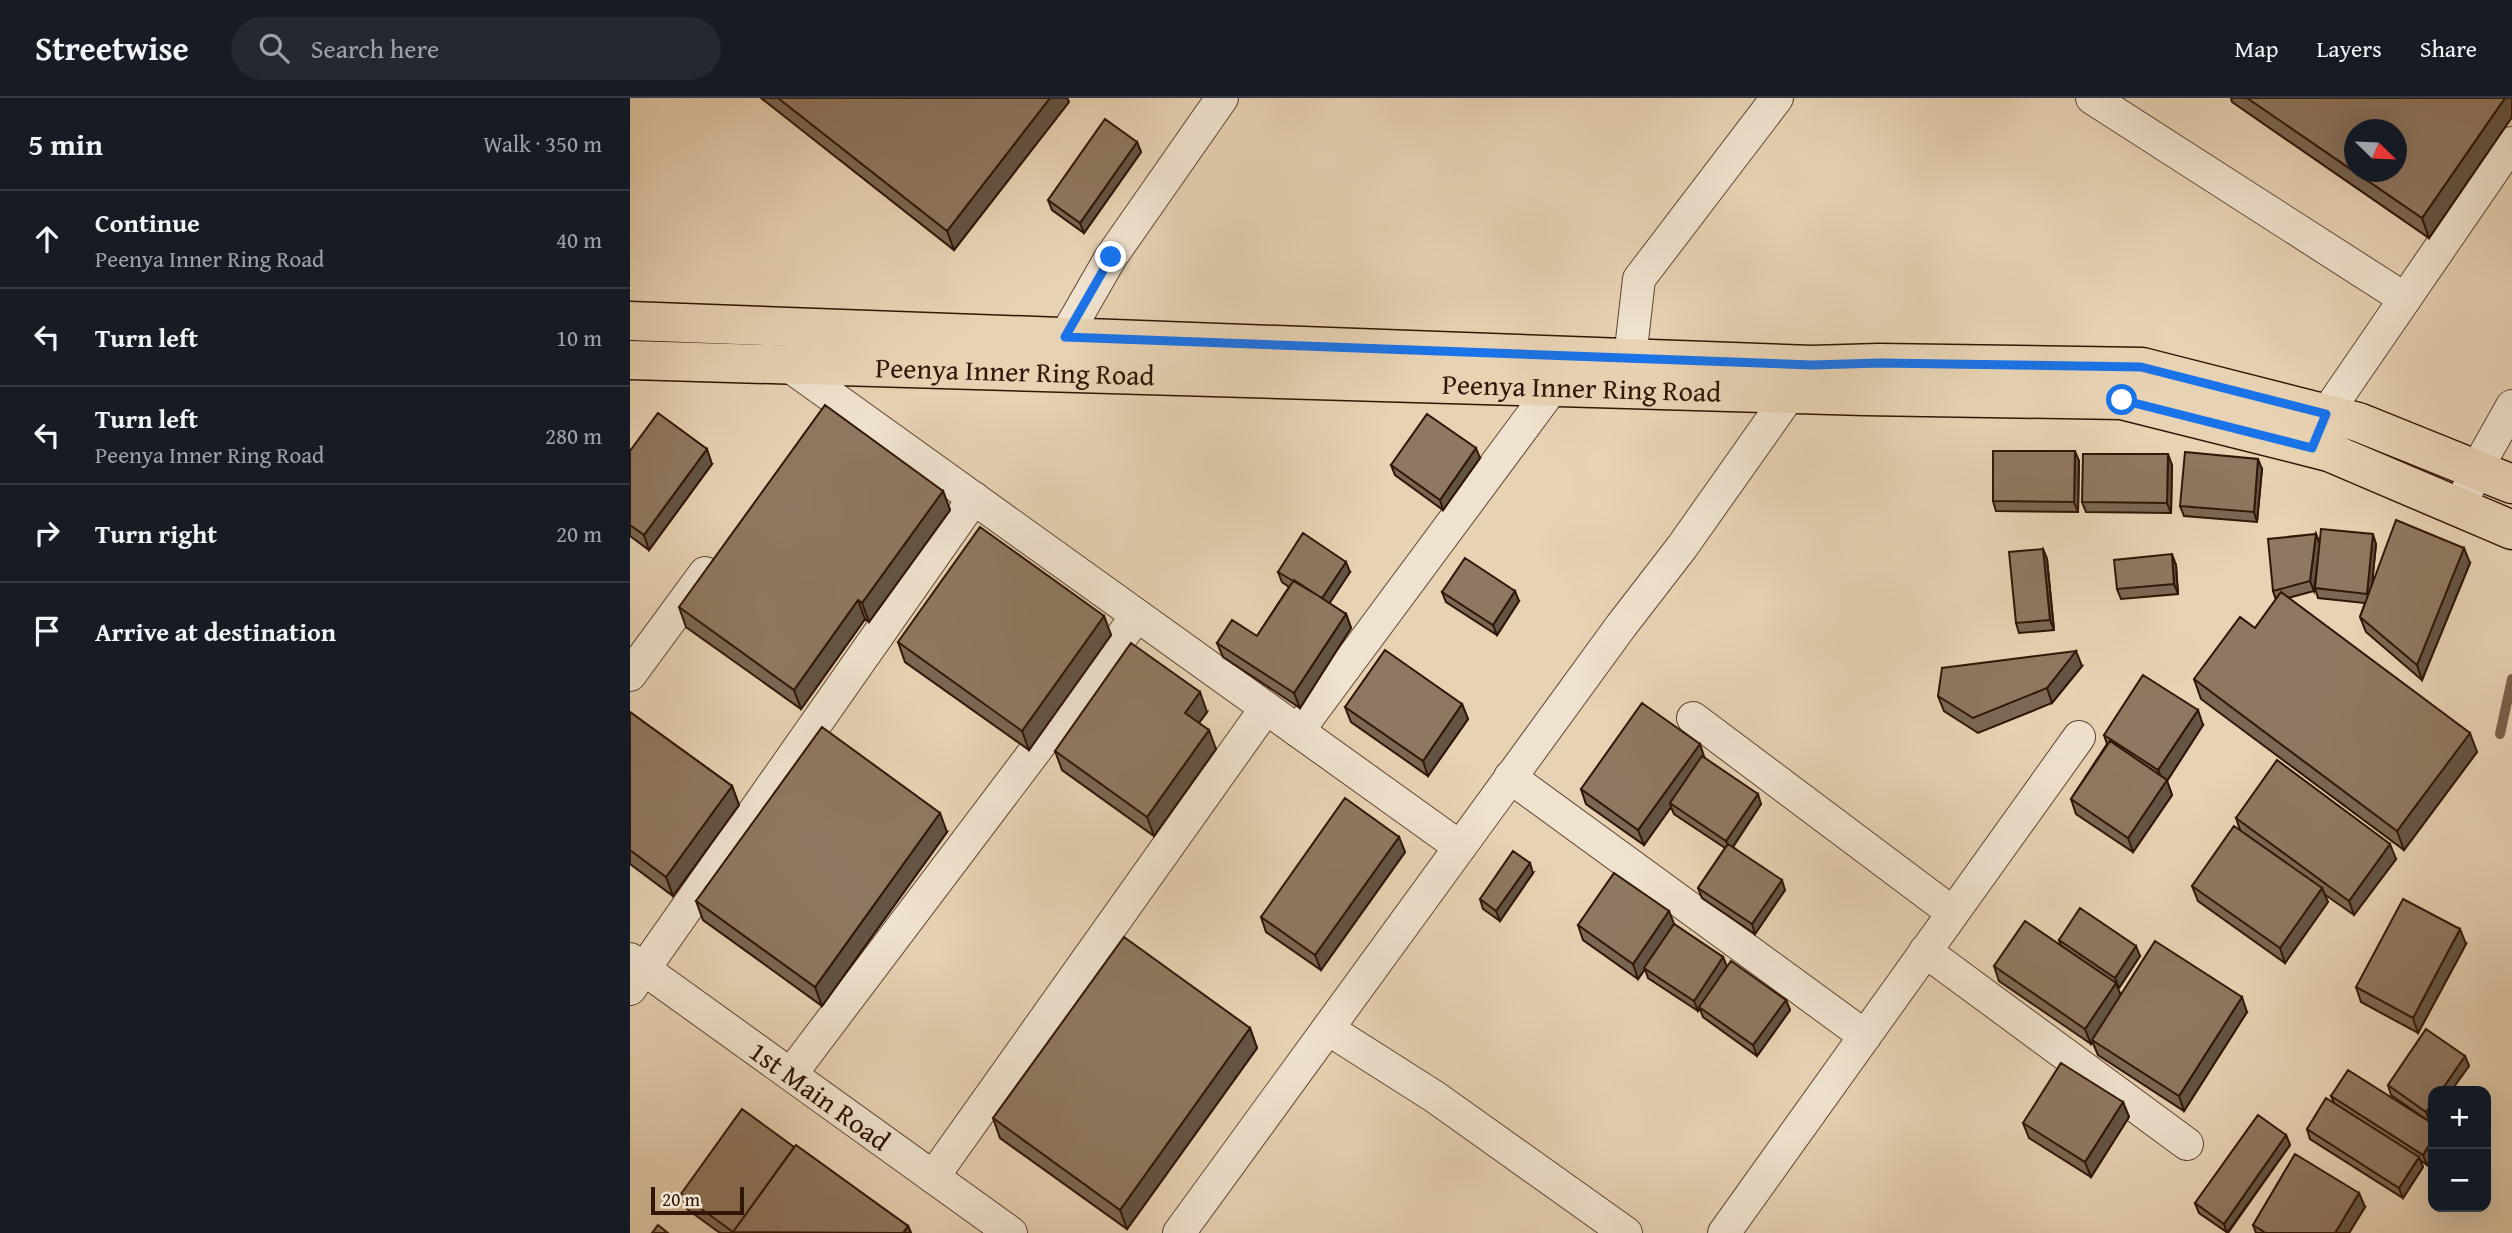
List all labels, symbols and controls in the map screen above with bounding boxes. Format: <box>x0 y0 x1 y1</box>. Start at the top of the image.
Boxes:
search box <box>231 17 721 80</box>
text: Streetwise <box>35 24 189 72</box>
icon: search <box>255 29 293 67</box>
text: Search here <box>311 29 439 68</box>
text: Map <box>2235 31 2278 66</box>
text: Layers <box>2316 31 2382 66</box>
text: Share <box>2420 31 2477 66</box>
north arrow <box>2344 119 2407 182</box>
text: 5 min <box>28 122 103 166</box>
text: Walk · 350 m <box>483 127 602 160</box>
text: Continue <box>95 203 200 242</box>
icon: ahead <box>28 220 66 258</box>
text: 40 m <box>556 223 602 256</box>
route end <box>1095 241 1126 272</box>
text: Peenya Inner Ring Road <box>95 242 324 275</box>
icon: left <box>28 318 66 356</box>
text: Turn left <box>95 318 198 357</box>
text: 10 m <box>556 321 602 354</box>
street label: Peenya Inner Ring Road <box>875 346 1155 395</box>
street label: Peenya Inner Ring Road <box>1441 363 1722 412</box>
route start <box>2106 384 2137 415</box>
text: Turn left <box>95 399 198 438</box>
icon: left <box>28 416 66 454</box>
text: 280 m <box>545 419 602 452</box>
text: Peenya Inner Ring Road <box>95 438 324 471</box>
icon: right <box>28 514 66 552</box>
text: Turn right <box>95 514 217 553</box>
text: 20 m <box>556 517 602 550</box>
icon: arrive <box>28 612 66 650</box>
text: Arrive at destination <box>95 612 336 651</box>
street label: 1st Main Road <box>741 1030 899 1160</box>
map controls <box>2428 1086 2491 1212</box>
button: + <box>2428 1086 2491 1149</box>
button: − <box>2428 1149 2491 1212</box>
scale bar <box>651 1184 744 1216</box>
text: 20 m <box>662 1185 700 1213</box>

